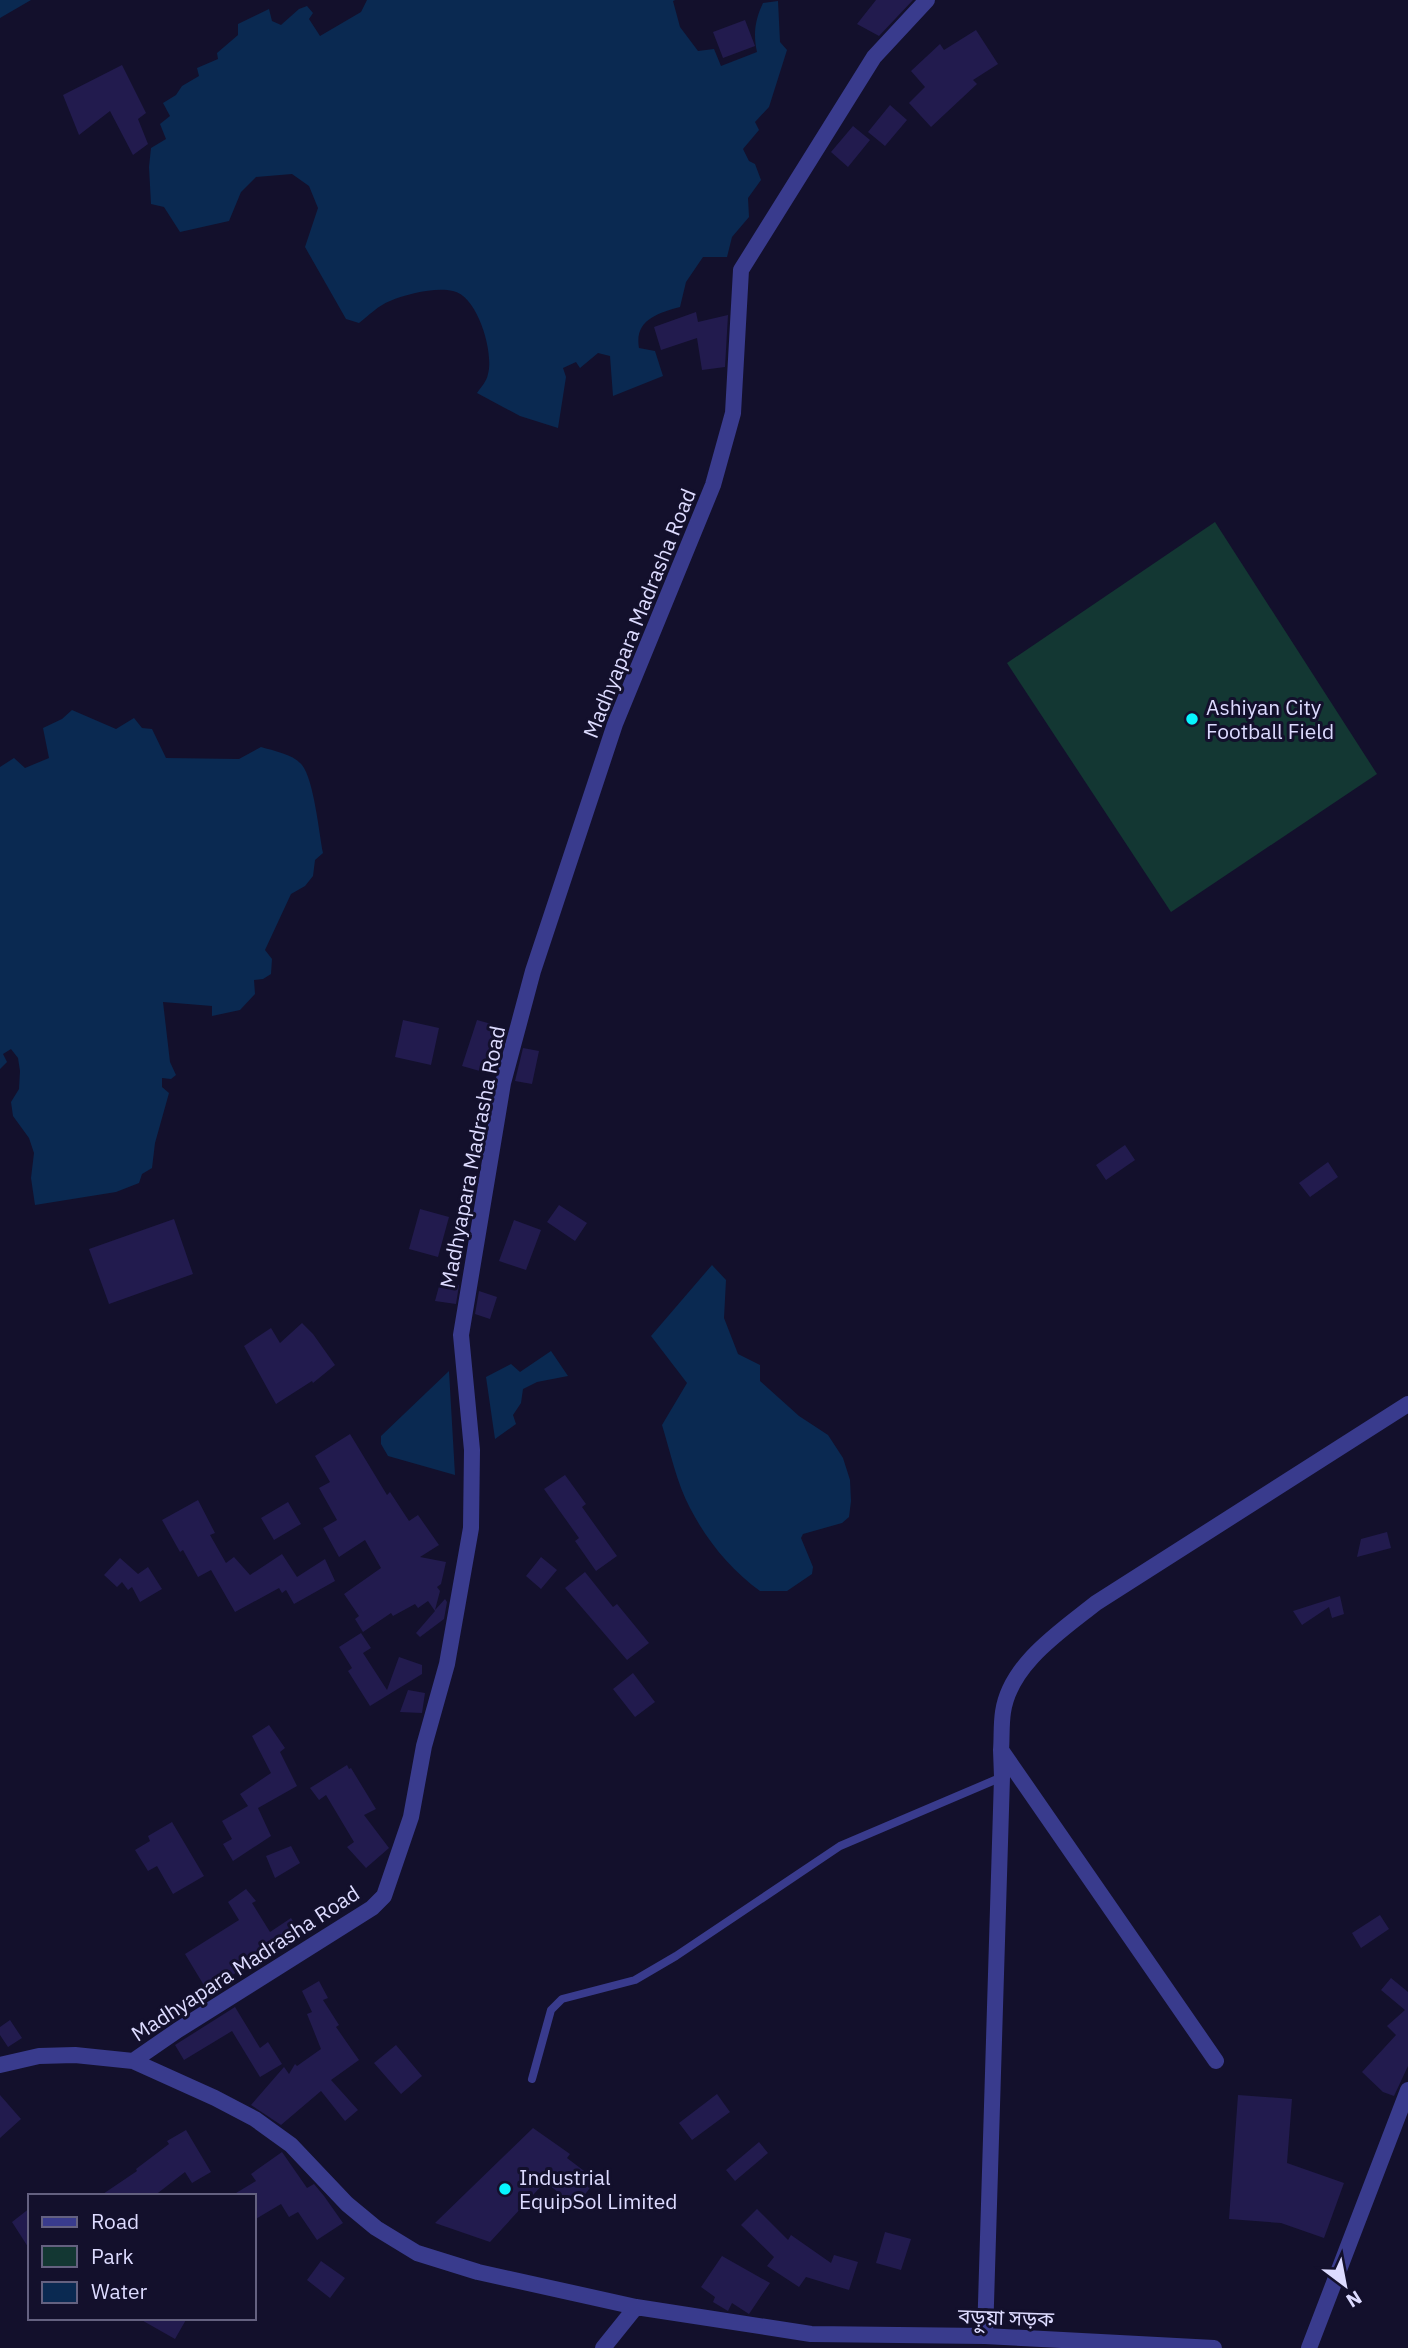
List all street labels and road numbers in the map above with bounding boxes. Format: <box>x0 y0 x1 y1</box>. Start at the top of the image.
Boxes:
street label: Madhyapara Madrasha Road <box>576 484 702 742</box>
street label: Madhyapara Madrasha Road <box>433 1023 511 1291</box>
street label: Madhyapara Madrasha Road <box>126 1879 364 2047</box>
street label: বড়ুয়া সড়ক <box>956 2301 1056 2337</box>

